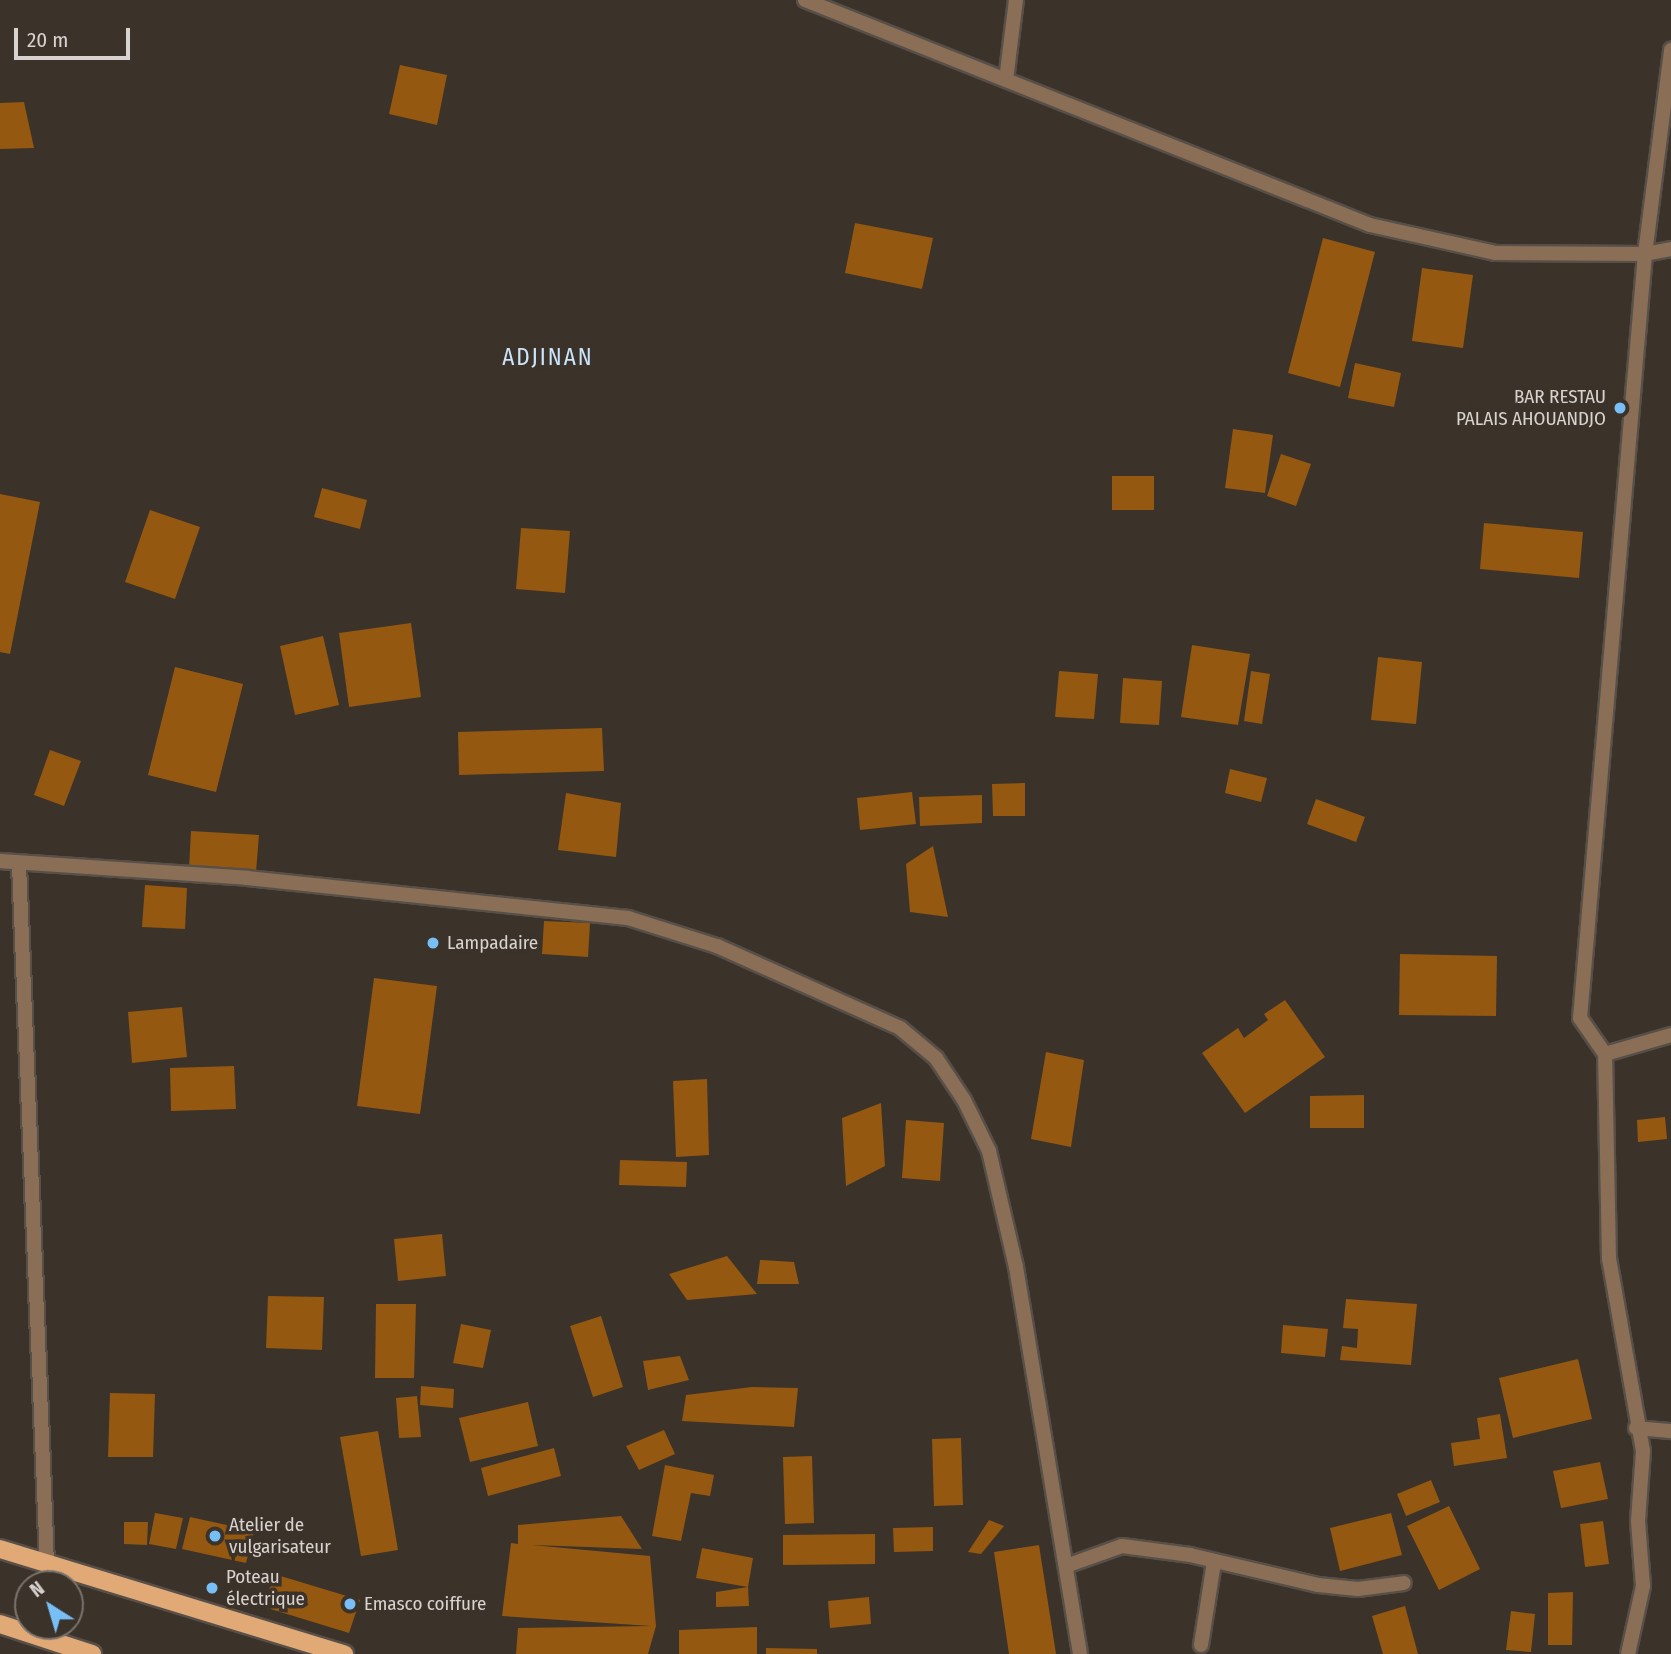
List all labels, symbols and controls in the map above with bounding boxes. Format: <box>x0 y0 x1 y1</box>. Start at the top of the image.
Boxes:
scale bar <box>18 14 133 58</box>
text: 20 m <box>27 27 68 53</box>
district label: ADJINAN <box>503 343 593 371</box>
place label: BAR RESTAU PALAIS AHOUANDJO <box>1456 386 1606 430</box>
marker: BAR RESTAU PALAIS AHOUANDJO <box>1612 400 1628 416</box>
place label: Lampadaire <box>447 932 538 954</box>
marker: Lampadaire <box>425 935 441 951</box>
place label: Atelier de vulgarisateur <box>229 1514 331 1558</box>
marker: Atelier de vulgarisateur <box>207 1528 223 1544</box>
place label: Poteau électrique <box>226 1566 305 1610</box>
north arrow <box>14 1570 84 1640</box>
text: N <box>26 1577 49 1602</box>
marker: Poteau électrique <box>204 1580 220 1596</box>
place label: Emasco coiffure <box>364 1593 486 1615</box>
marker: Emasco coiffure <box>342 1596 358 1612</box>

